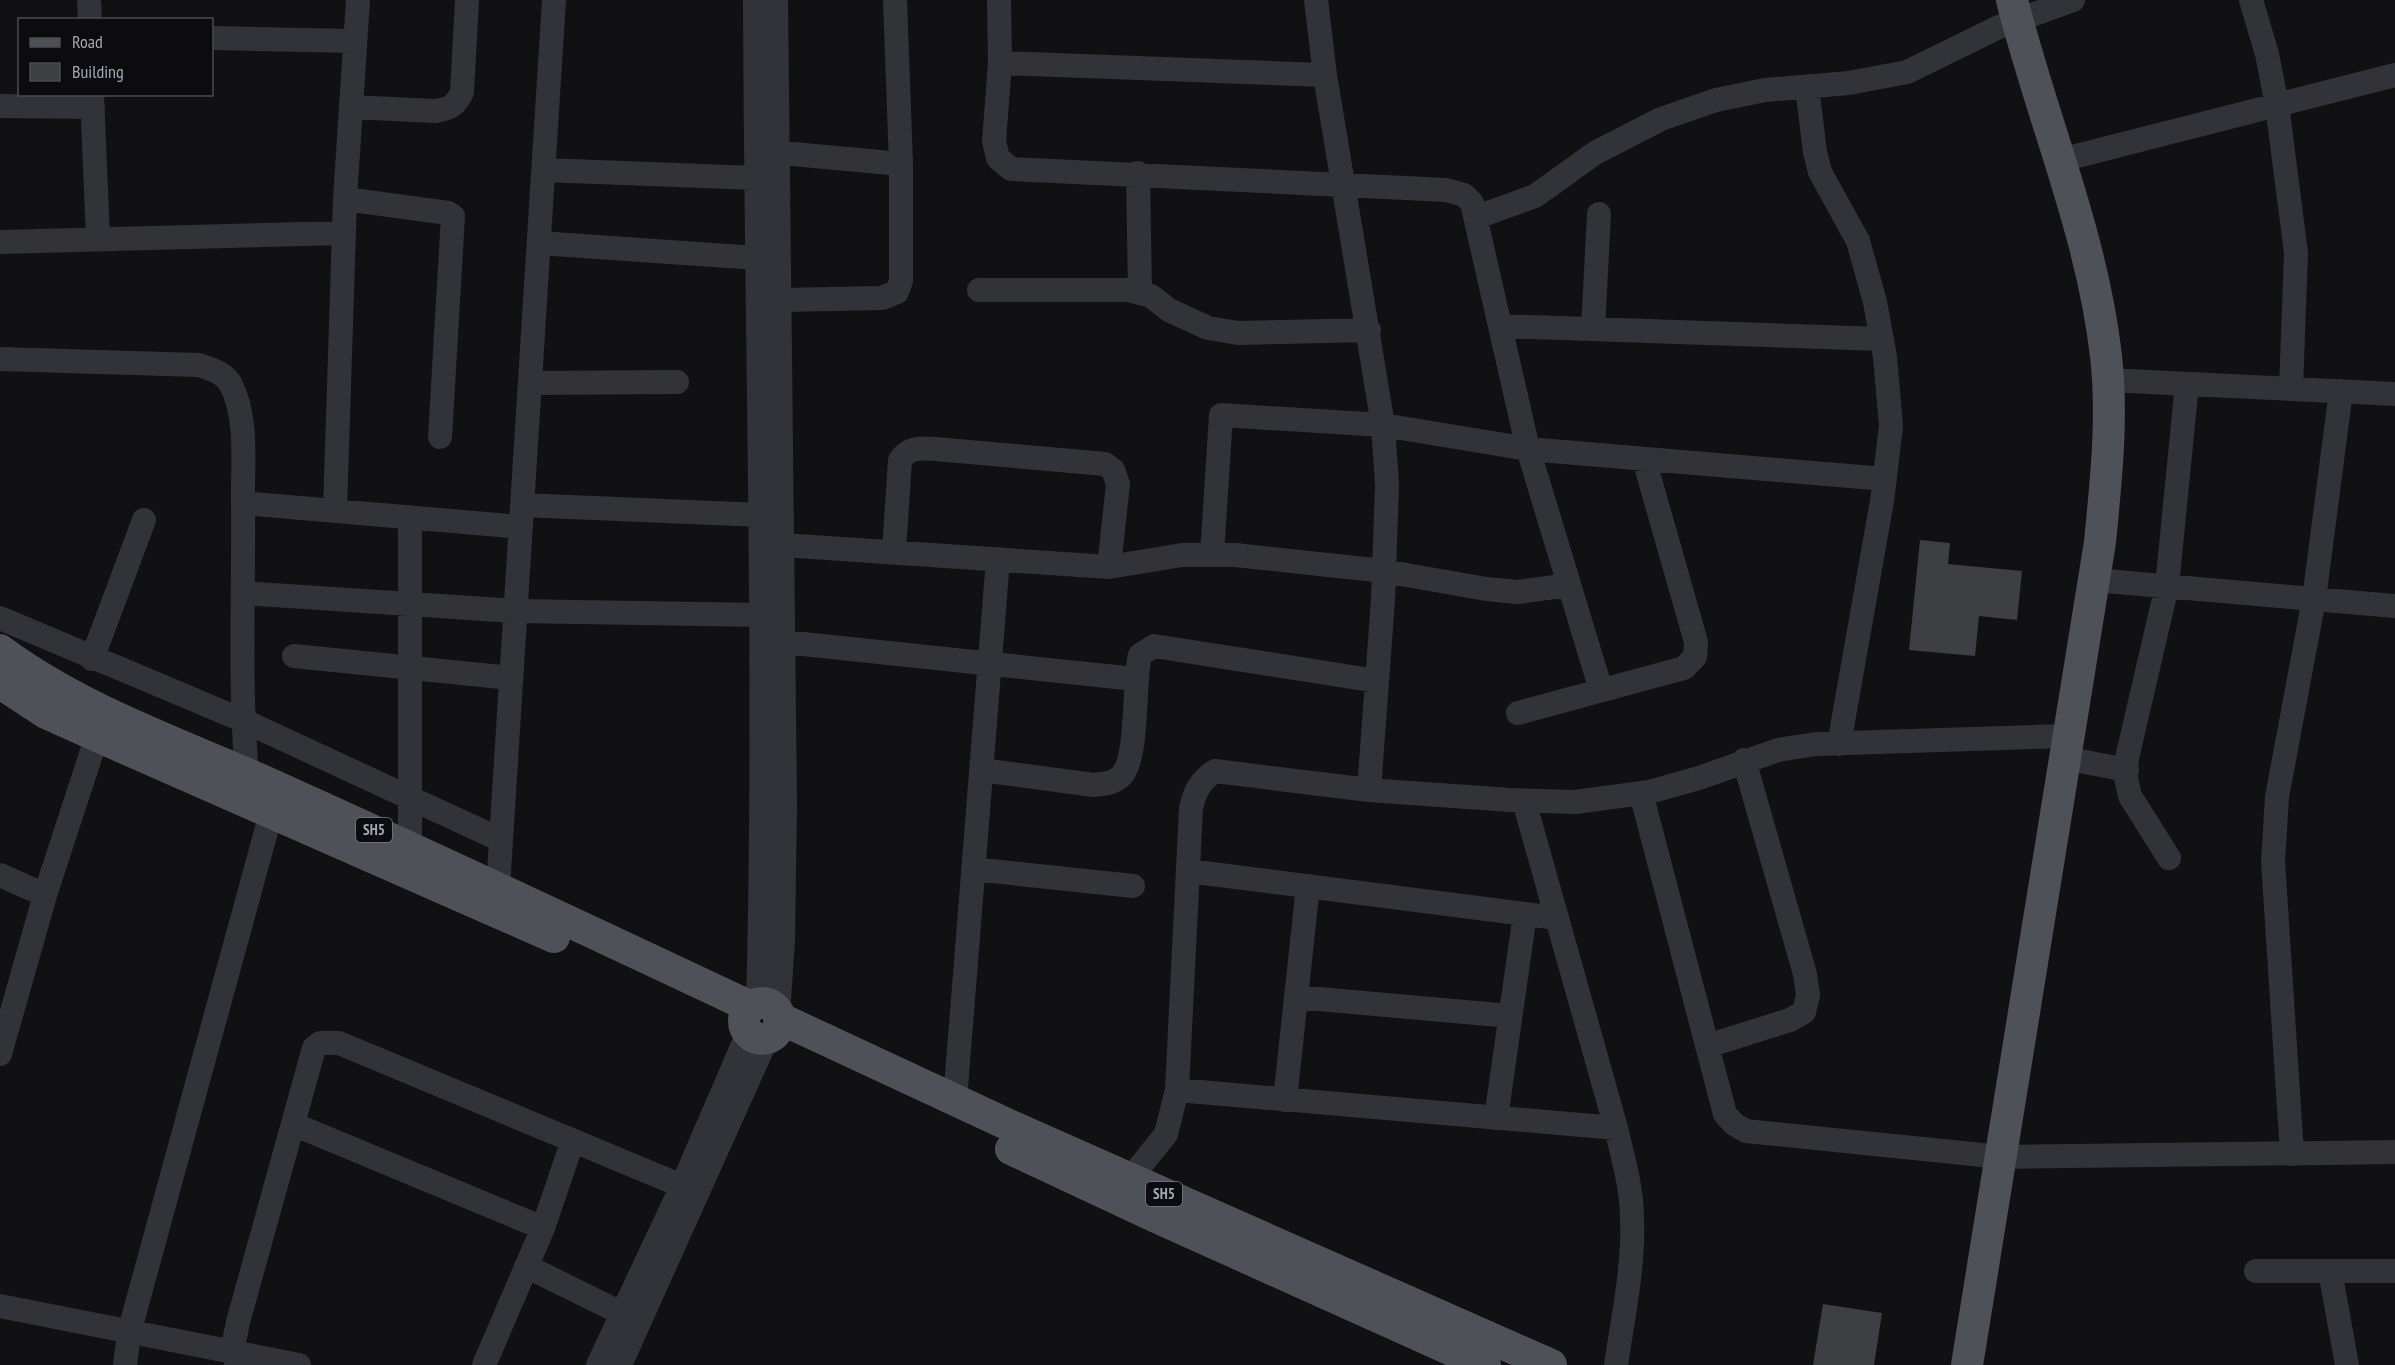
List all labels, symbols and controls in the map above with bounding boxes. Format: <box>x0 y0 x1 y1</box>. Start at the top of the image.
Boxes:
legend <box>18 18 213 96</box>
text: Road <box>72 30 103 53</box>
text: Building <box>72 60 124 83</box>
road number: SH5 <box>356 818 392 842</box>
road number: SH5 <box>1146 1182 1182 1206</box>

